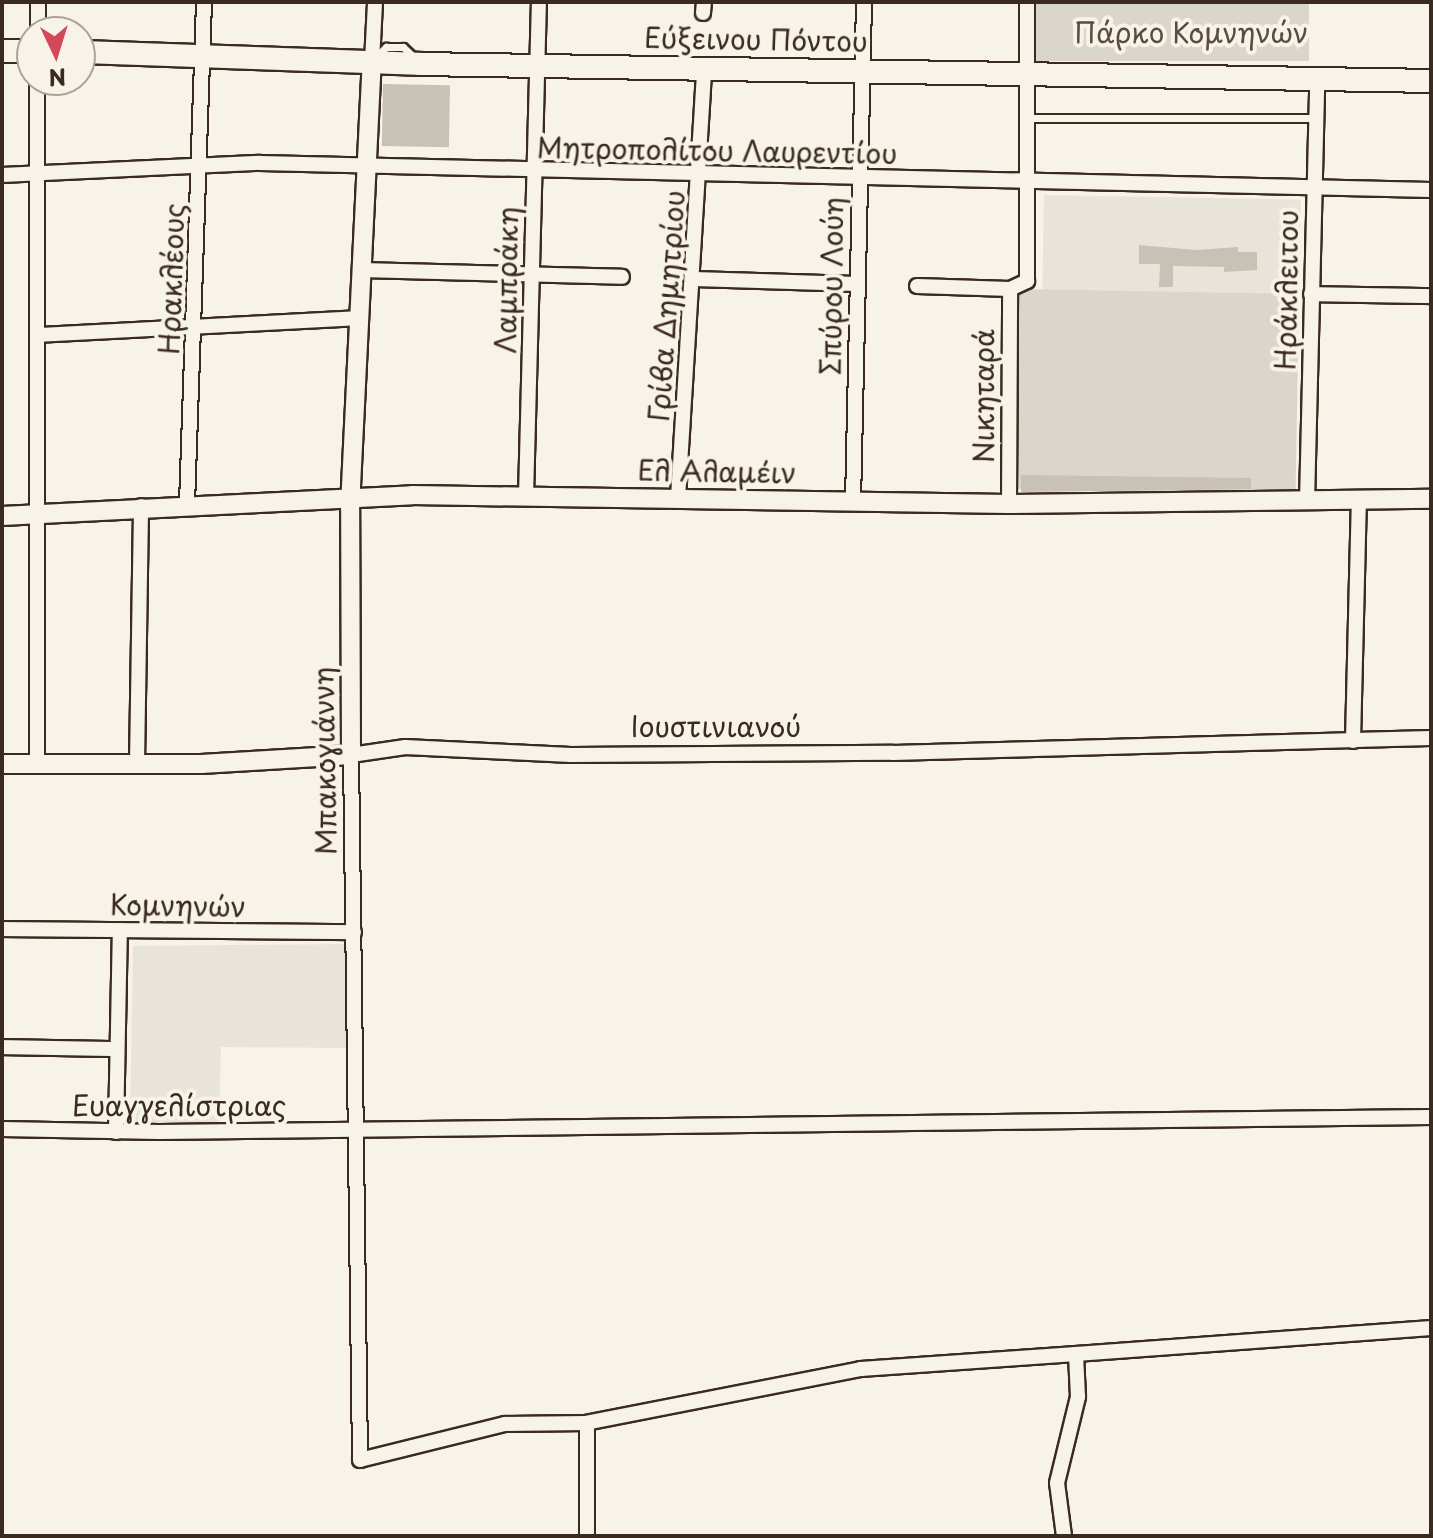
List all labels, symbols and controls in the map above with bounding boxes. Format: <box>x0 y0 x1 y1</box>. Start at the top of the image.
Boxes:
park label: Πάρκο Κομνηνών <box>1073 15 1309 49</box>
north arrow <box>16 16 96 96</box>
street label: Εύξεινου Πόντου <box>644 20 868 58</box>
text: N <box>48 61 67 96</box>
street label: Μητροπολίτου Λαυρεντίου <box>536 130 898 170</box>
street label: Γρίβα Δημητρίου <box>641 190 691 422</box>
street label: Σπύρου Λούη <box>813 197 849 375</box>
street label: Ηρακλέους <box>152 203 190 355</box>
street label: Λαμπράκη <box>488 206 524 354</box>
street label: Ηράκλειτου <box>1268 209 1304 371</box>
street label: Νικηταρά <box>966 329 1000 463</box>
street label: Ελ Αλαμέιν <box>637 453 797 489</box>
street label: Μπακογιάννη <box>306 667 342 855</box>
street label: Ιουστινιανού <box>631 709 801 743</box>
street label: Κομνηνών <box>110 887 246 923</box>
street label: Ευαγγελίστριας <box>72 1088 286 1122</box>

